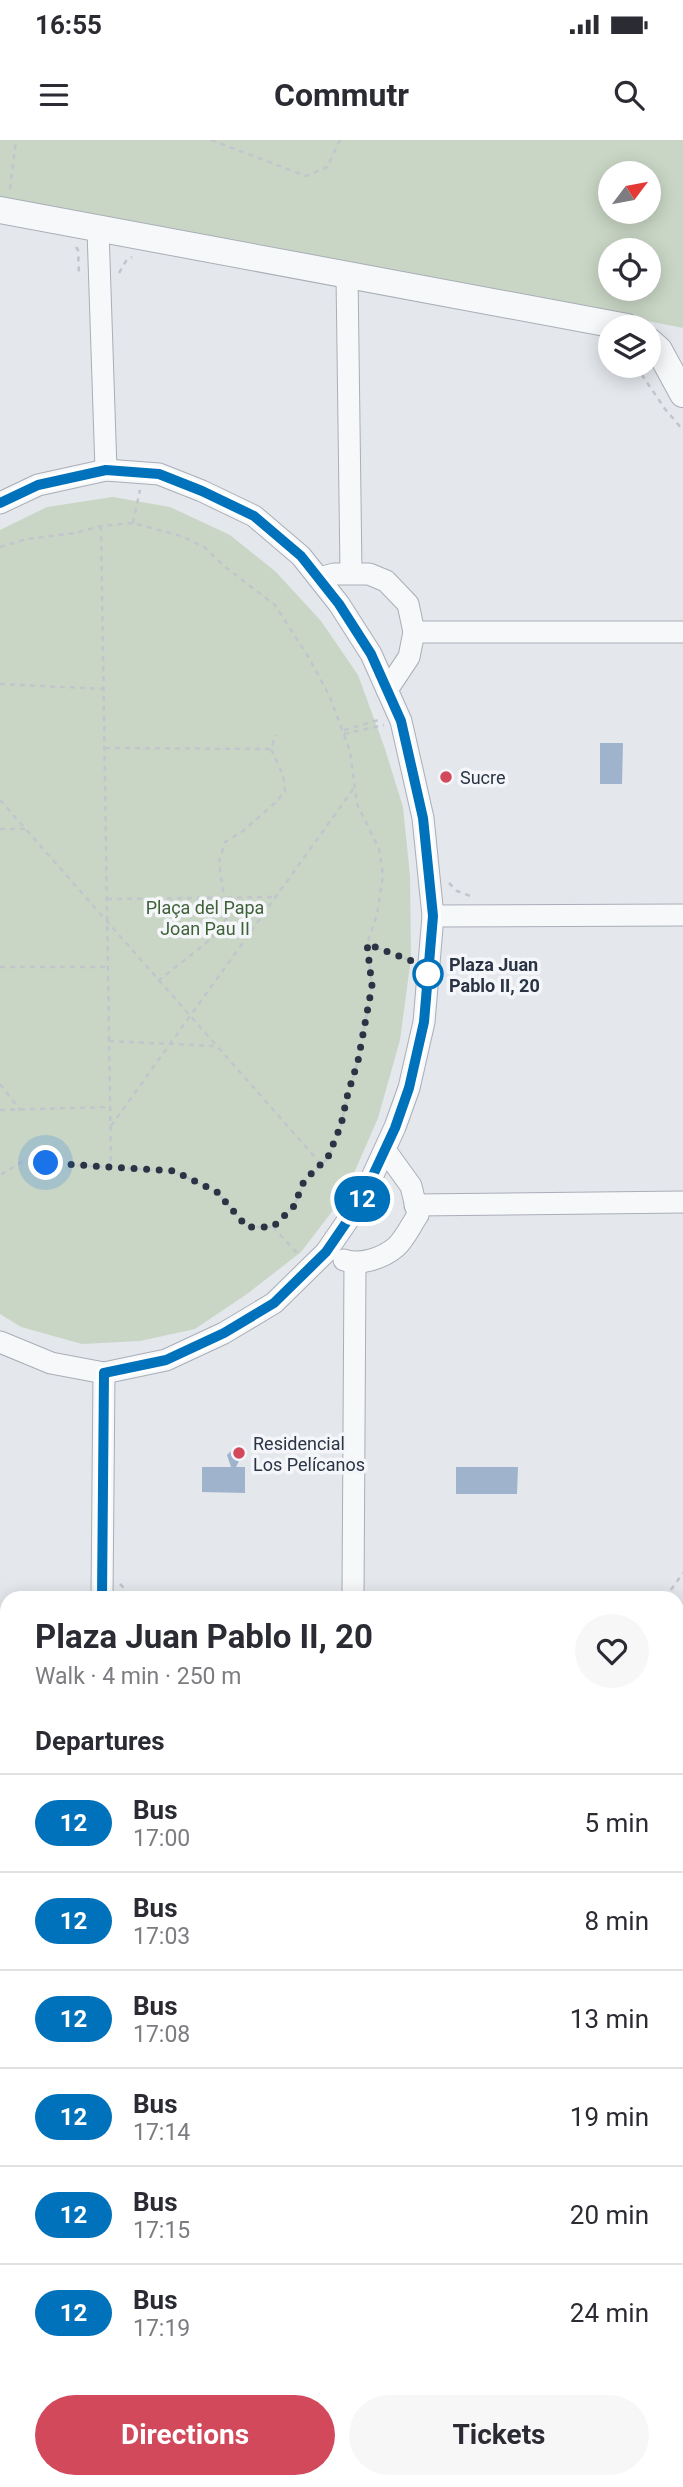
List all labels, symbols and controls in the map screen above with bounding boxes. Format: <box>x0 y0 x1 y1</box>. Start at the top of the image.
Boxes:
text: 16:55 <box>35 10 102 40</box>
icon: menu <box>35 76 73 114</box>
text: Commutr <box>274 76 409 114</box>
icon: search <box>610 76 648 114</box>
north arrow <box>598 161 662 224</box>
map controls <box>598 161 661 378</box>
button: locate <box>598 238 661 301</box>
button: layers <box>598 315 661 378</box>
place label: Sucre <box>460 767 506 788</box>
marker: Sucre <box>438 769 454 785</box>
park label: Plaça del Papa Joan Pau II <box>146 897 264 939</box>
place label: Plaza Juan Pablo II, 20 <box>449 954 540 996</box>
marker: Plaza Juan Pablo II, 20 <box>413 959 443 989</box>
your location <box>28 1145 63 1180</box>
line badge: 12 <box>330 1176 394 1222</box>
text: 12 <box>348 1185 376 1213</box>
place label: Residencial Los Pelícanos <box>253 1433 365 1475</box>
marker: Residencial Los Pelícanos <box>231 1445 247 1461</box>
button: heart <box>575 1614 649 1688</box>
text: Plaza Juan Pablo II, 20 <box>35 1617 373 1656</box>
text: Walk · 4 min · 250 m <box>35 1663 241 1690</box>
text: Departures <box>35 1726 165 1756</box>
text: Bus <box>133 1795 178 1825</box>
text: 5 min <box>584 1808 649 1838</box>
text: 12 <box>60 1809 87 1837</box>
text: 17:00 <box>133 1825 190 1852</box>
text: Bus <box>133 1893 178 1923</box>
text: 8 min <box>584 1906 649 1936</box>
text: 12 <box>60 1907 87 1935</box>
text: 17:03 <box>133 1923 190 1950</box>
text: Bus <box>133 1991 178 2021</box>
text: 13 min <box>570 2004 649 2034</box>
text: 12 <box>60 2005 87 2033</box>
text: 17:08 <box>133 2021 190 2048</box>
text: Bus <box>133 2089 178 2119</box>
text: 19 min <box>570 2102 649 2132</box>
text: 12 <box>60 2103 87 2131</box>
text: 17:14 <box>133 2119 190 2146</box>
text: Bus <box>133 2187 178 2217</box>
text: 20 min <box>570 2200 649 2230</box>
text: 12 <box>60 2201 87 2229</box>
text: 17:15 <box>133 2217 190 2244</box>
text: Bus <box>133 2285 178 2315</box>
text: 24 min <box>570 2298 649 2328</box>
text: 12 <box>60 2299 87 2327</box>
text: 17:19 <box>133 2315 190 2342</box>
button: Directions <box>35 2395 335 2475</box>
button: Tickets <box>349 2395 649 2475</box>

